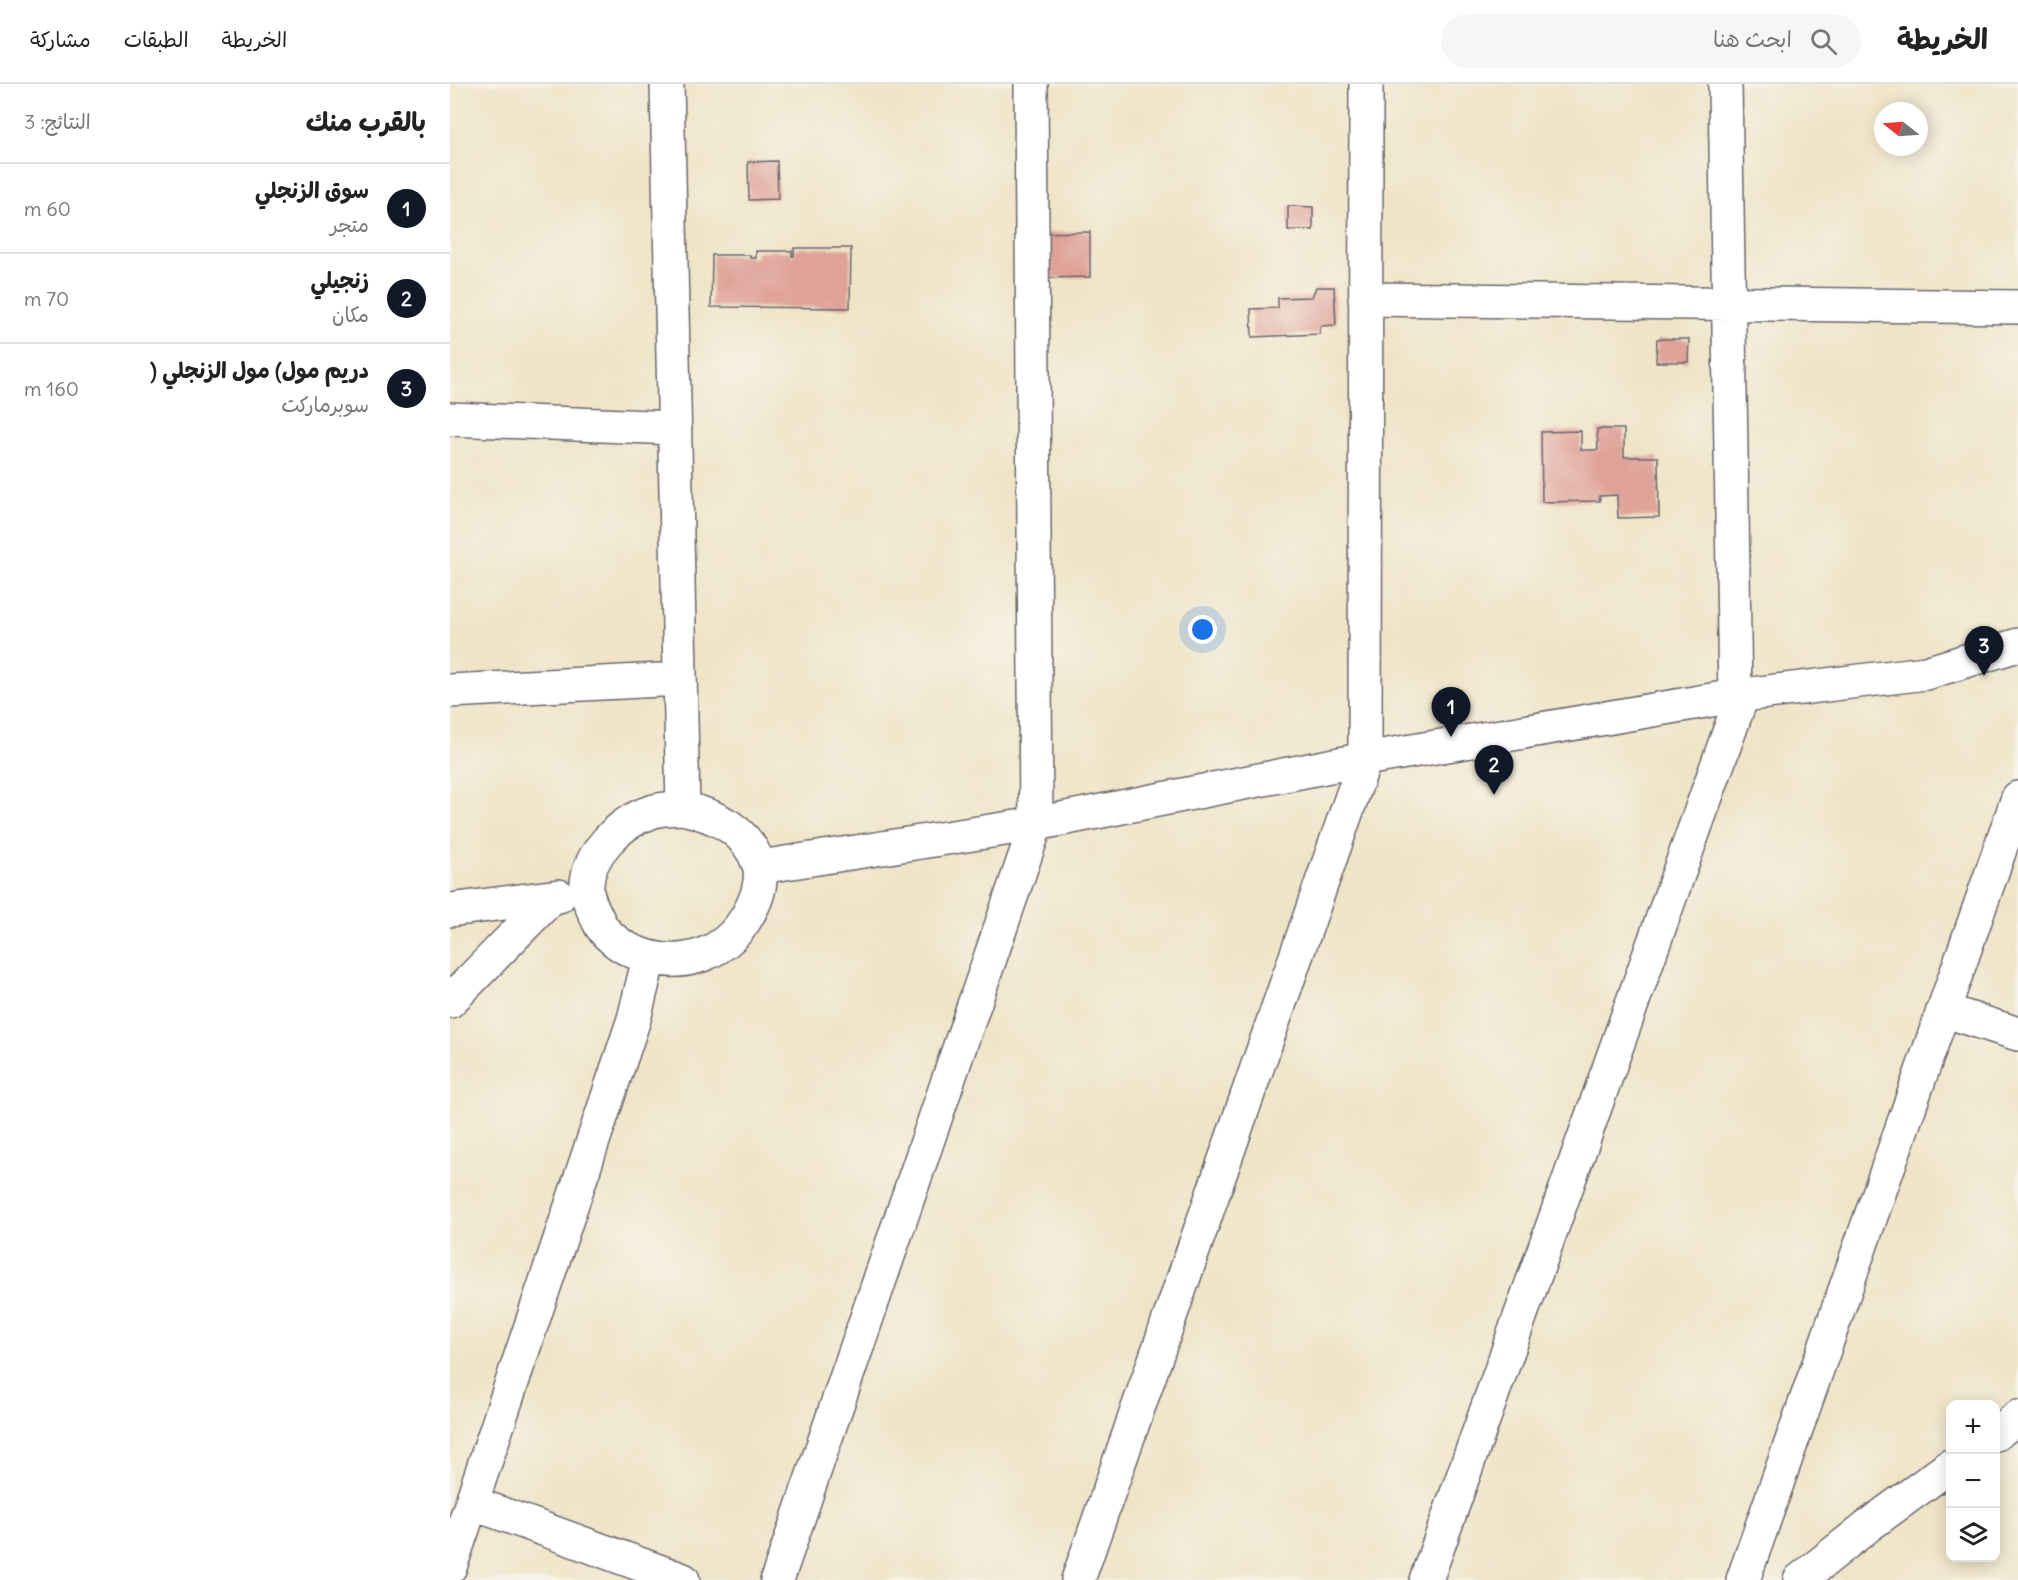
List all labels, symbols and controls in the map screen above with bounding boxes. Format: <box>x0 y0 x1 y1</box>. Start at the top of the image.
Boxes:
search box <box>1441 14 1861 68</box>
text: الخريطة <box>1897 21 1988 57</box>
text: ابحث هنا <box>1713 25 1792 53</box>
icon: search <box>1807 25 1840 58</box>
text: مشاركة <box>30 26 91 53</box>
text: الطبقات <box>124 26 189 53</box>
text: الخريطة <box>222 26 287 53</box>
north arrow <box>1874 102 1928 156</box>
text: بالقرب منك <box>306 105 426 138</box>
text: النتائج: 3 <box>24 109 91 134</box>
text: سوق الزنجلي <box>255 176 369 204</box>
text: 60 m <box>24 196 71 221</box>
text: 1 <box>403 196 410 221</box>
text: متجر <box>330 212 369 237</box>
text: زنجيلي <box>310 266 369 294</box>
text: 70 m <box>24 286 69 311</box>
text: 2 <box>401 286 412 311</box>
text: مكان <box>332 302 369 327</box>
text: دريم مول) مول الزنجلي ( <box>150 356 369 384</box>
text: 160 m <box>24 376 79 401</box>
text: 3 <box>401 376 412 401</box>
text: سوبرماركت <box>281 392 369 417</box>
your location <box>1188 615 1217 644</box>
pin: 3 <box>1964 626 2003 676</box>
pin: 1 <box>1432 688 1470 737</box>
pin: 2 <box>1474 746 1514 795</box>
map controls <box>1946 1400 2000 1562</box>
button: + <box>1946 1400 2000 1454</box>
button: − <box>1946 1454 2000 1508</box>
button: layers <box>1946 1508 2000 1562</box>

